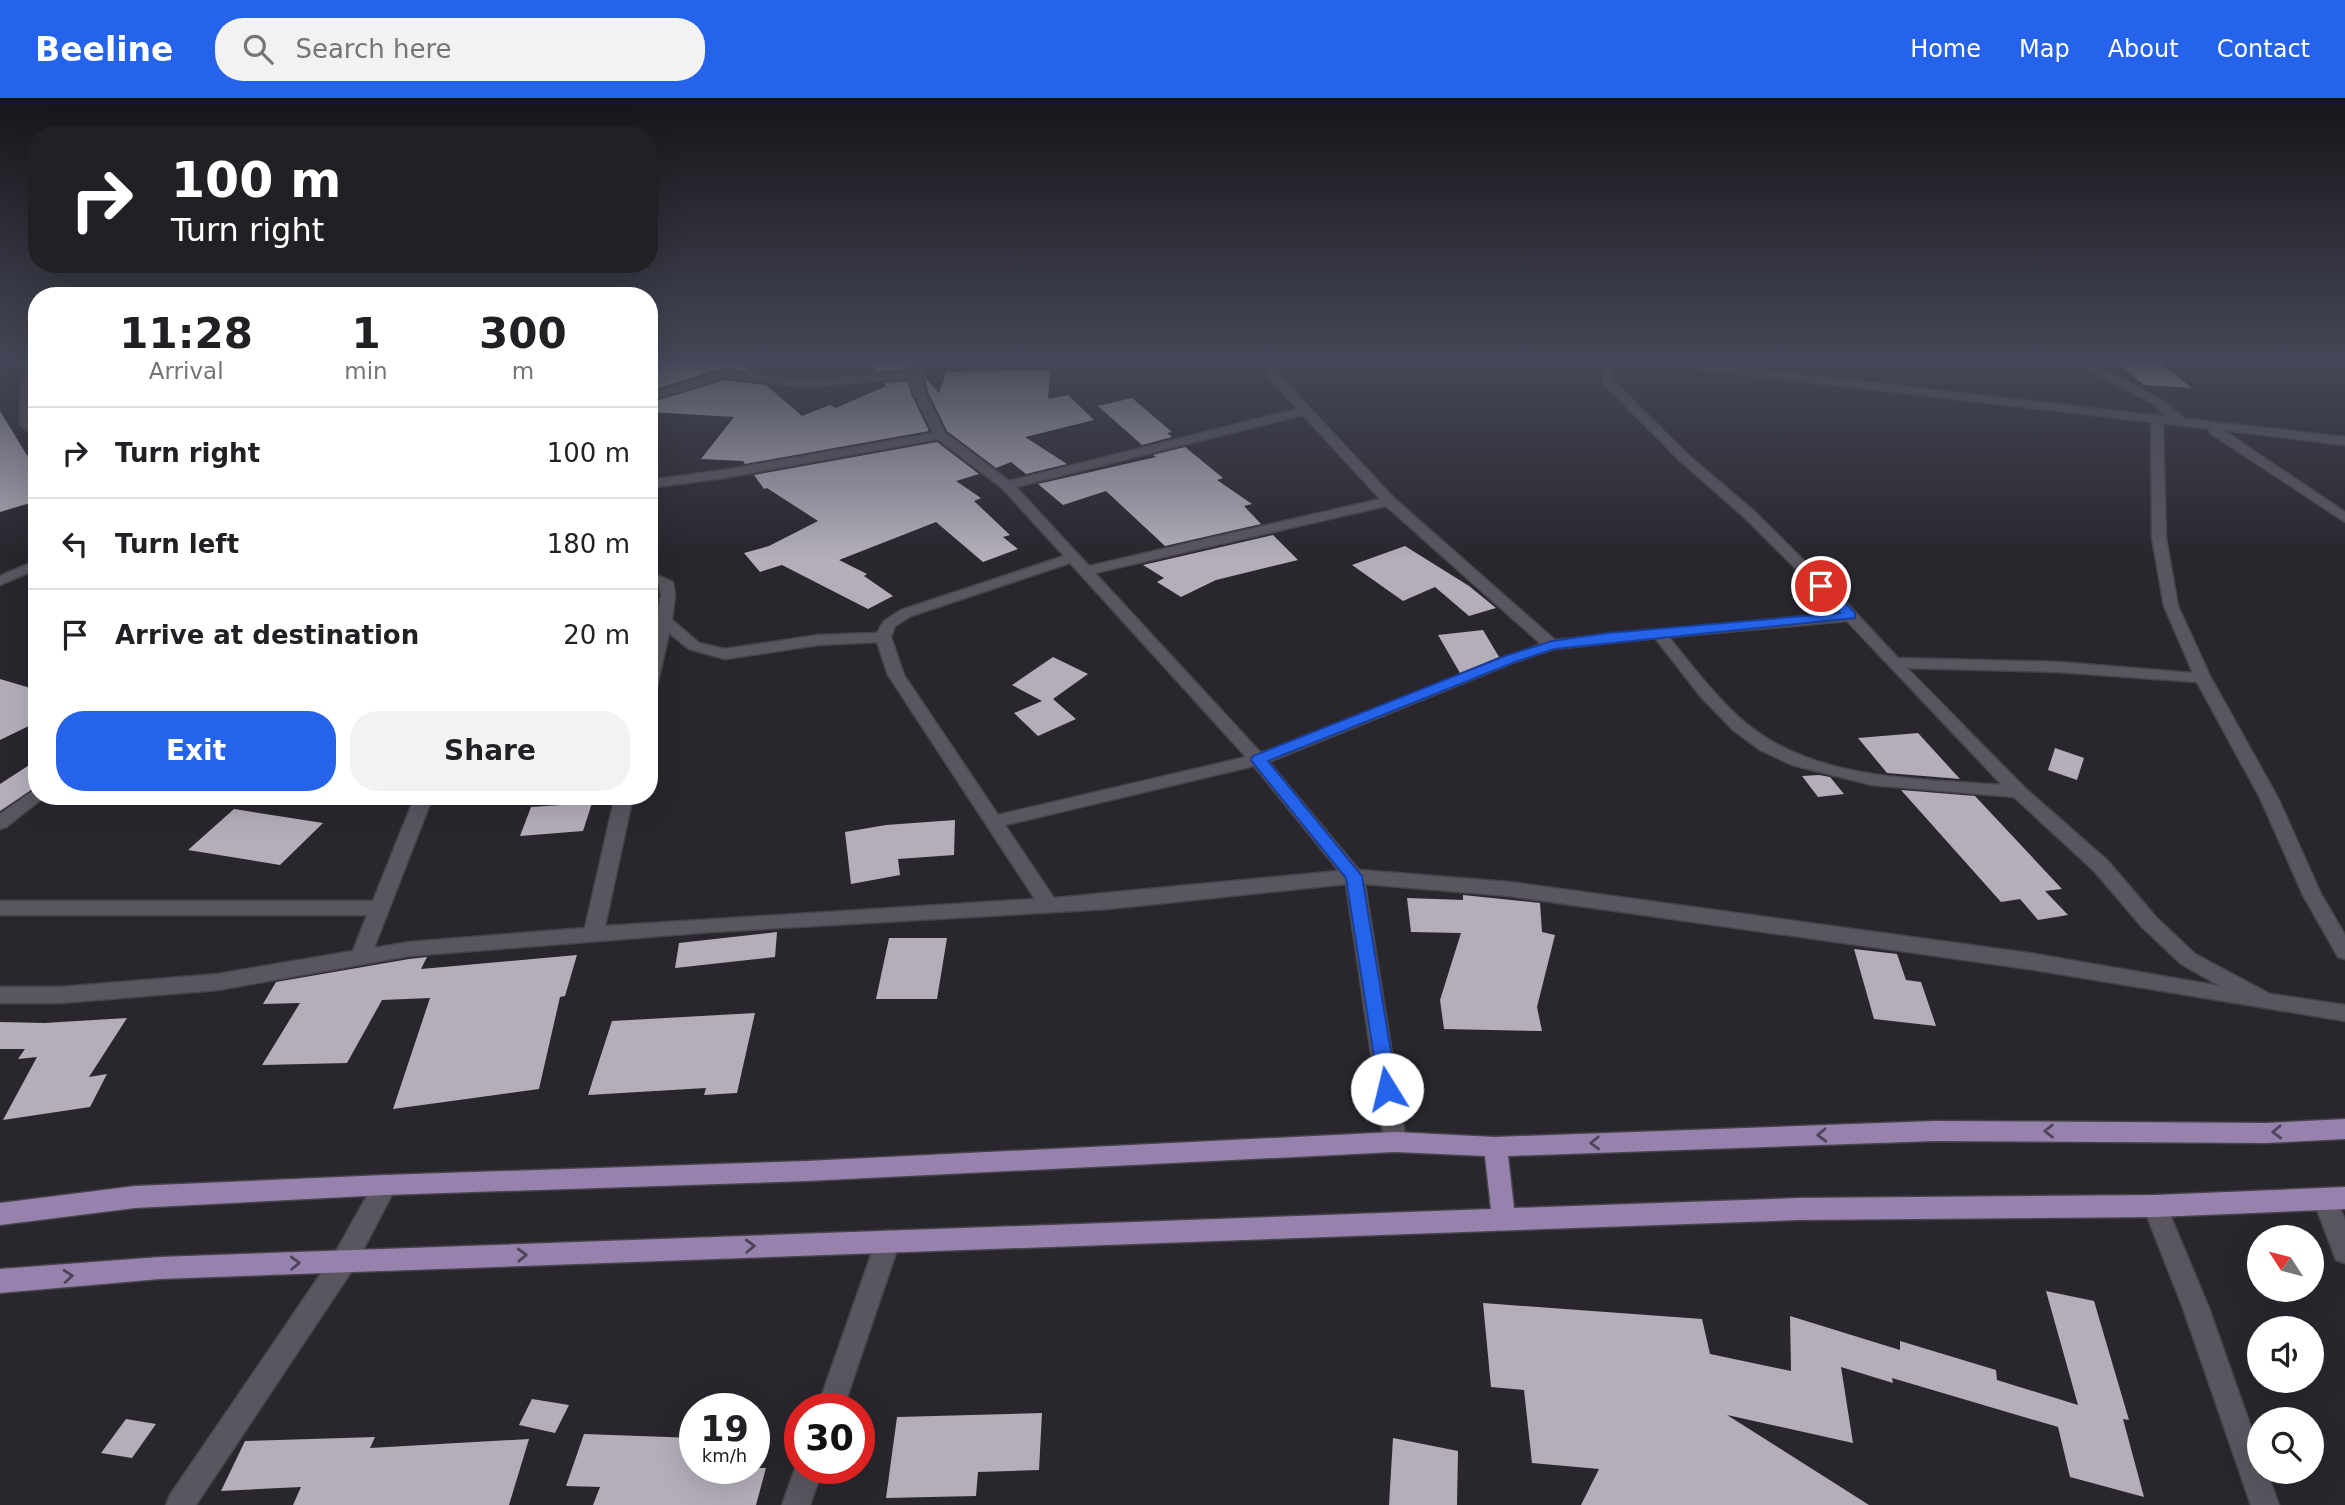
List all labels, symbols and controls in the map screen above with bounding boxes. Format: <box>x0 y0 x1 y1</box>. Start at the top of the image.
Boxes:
search box <box>215 18 705 81</box>
text: Beeline <box>35 30 173 69</box>
icon: search <box>239 30 277 68</box>
text: Search here <box>295 34 452 64</box>
text: Home <box>1910 35 1981 63</box>
text: Map <box>2019 35 2070 63</box>
text: About <box>2108 35 2179 63</box>
text: Contact <box>2217 35 2310 63</box>
text: 100 m <box>171 152 341 209</box>
icon: right <box>56 154 147 245</box>
text: Turn right <box>171 211 324 249</box>
text: 11:28 <box>119 309 253 358</box>
text: 1 <box>351 309 381 358</box>
text: 300 <box>479 309 567 358</box>
text: Arrival <box>149 358 224 384</box>
text: min <box>344 358 388 384</box>
text: m <box>512 358 534 384</box>
icon: right <box>56 434 94 472</box>
text: Turn right <box>115 438 260 468</box>
text: 100 m <box>547 438 630 468</box>
icon: left <box>56 525 94 563</box>
text: Turn left <box>115 529 239 559</box>
text: 180 m <box>547 529 630 559</box>
pin <box>1791 556 1851 616</box>
icon: arrive <box>1802 567 1840 605</box>
icon: arrive <box>56 616 94 654</box>
text: Arrive at destination <box>115 620 419 650</box>
text: 20 m <box>563 620 630 650</box>
button: Exit <box>56 711 336 791</box>
button: Share <box>350 711 630 791</box>
position arrow <box>1350 1052 1424 1126</box>
one-way arrow <box>2044 1123 2054 1139</box>
one-way arrow <box>2271 1124 2282 1139</box>
one-way arrow <box>1816 1127 1827 1142</box>
one-way arrow <box>1589 1136 1600 1151</box>
north arrow <box>2247 1225 2324 1302</box>
map controls <box>2247 1225 2324 1484</box>
one-way arrow <box>745 1239 756 1254</box>
one-way arrow <box>517 1247 528 1262</box>
one-way arrow <box>290 1255 301 1270</box>
one-way arrow <box>63 1269 74 1284</box>
button: sound <box>2247 1316 2324 1393</box>
speed limit sign: 30 <box>784 1393 875 1484</box>
button: search <box>2247 1407 2324 1484</box>
text: 19 <box>700 1409 749 1449</box>
text: km/h <box>702 1445 747 1466</box>

